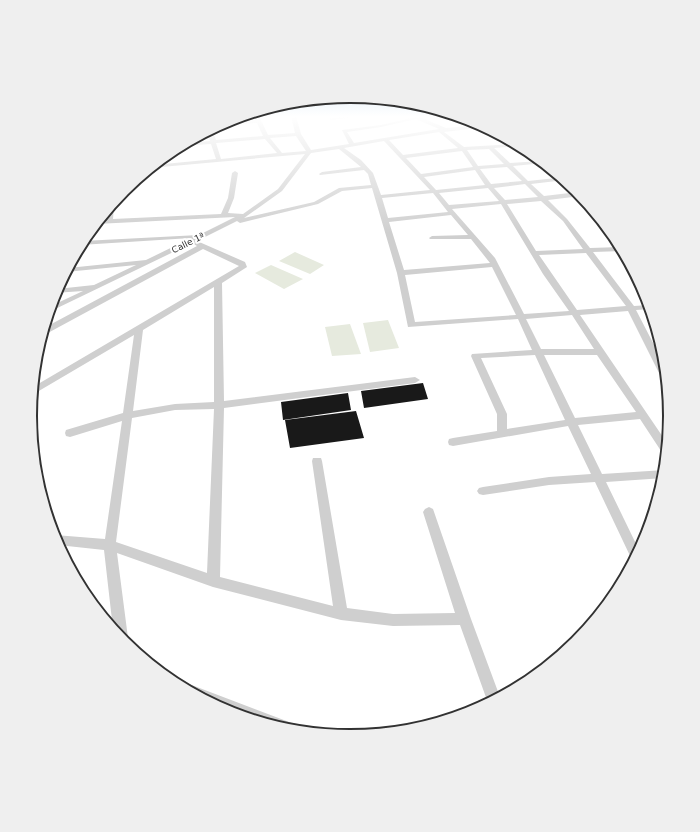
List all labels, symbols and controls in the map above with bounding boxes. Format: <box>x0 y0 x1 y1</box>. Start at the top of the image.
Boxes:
street label: Calle 1ª <box>170 231 206 255</box>

